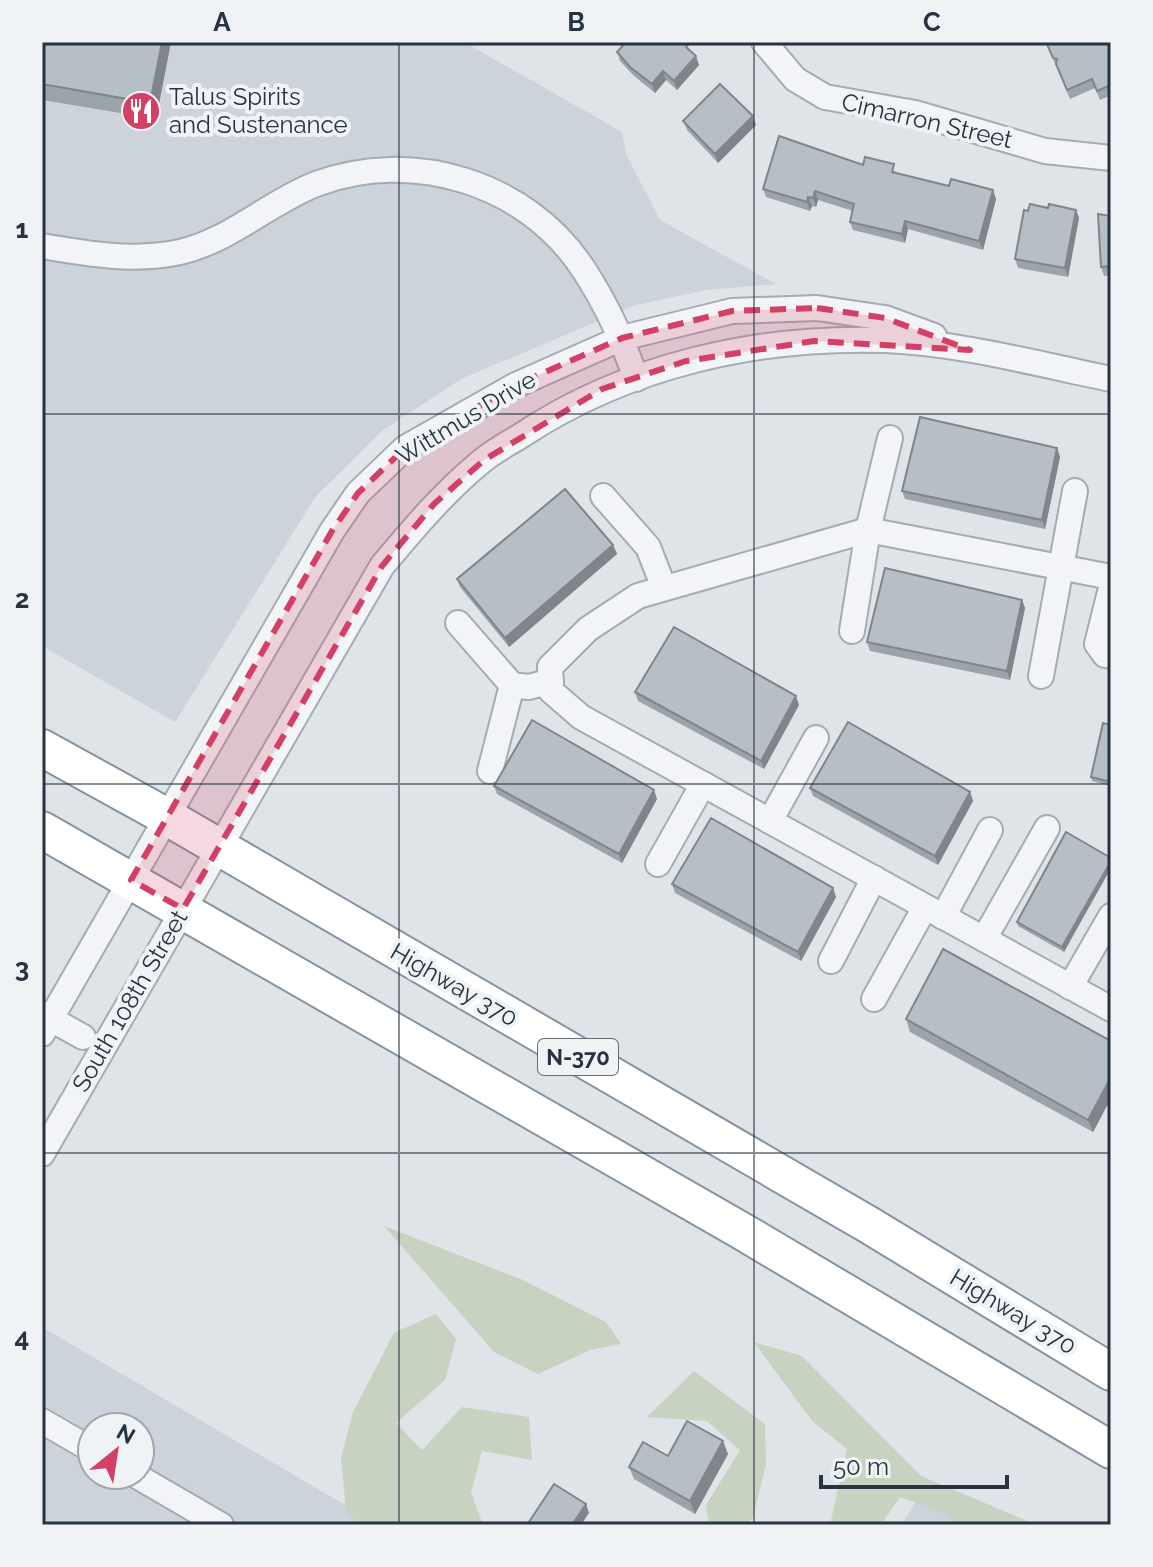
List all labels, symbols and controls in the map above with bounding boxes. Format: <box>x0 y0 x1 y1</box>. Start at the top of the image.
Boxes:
text: A <box>213 7 231 37</box>
text: B <box>567 7 585 37</box>
text: C <box>923 7 941 37</box>
place label: Talus Spirits and Sustenance <box>169 82 348 139</box>
street label: Cimarron Street <box>839 87 1015 154</box>
restaurant icon: Talus Spirits and Sustenance <box>120 90 162 132</box>
text: 1 <box>16 214 29 244</box>
street label: Wittmus Drive <box>391 365 541 471</box>
text: 2 <box>15 584 29 614</box>
street label: South 108th Street <box>66 905 193 1097</box>
street label: Highway 370 <box>386 937 523 1033</box>
text: 3 <box>15 953 29 983</box>
road number: N-370 <box>538 1039 618 1075</box>
street label: Highway 370 <box>945 1263 1082 1361</box>
text: 4 <box>15 1323 29 1353</box>
north arrow <box>76 1411 156 1491</box>
text: N <box>112 1418 140 1449</box>
scale bar <box>821 1439 1007 1489</box>
text: 50 m <box>833 1452 889 1481</box>

